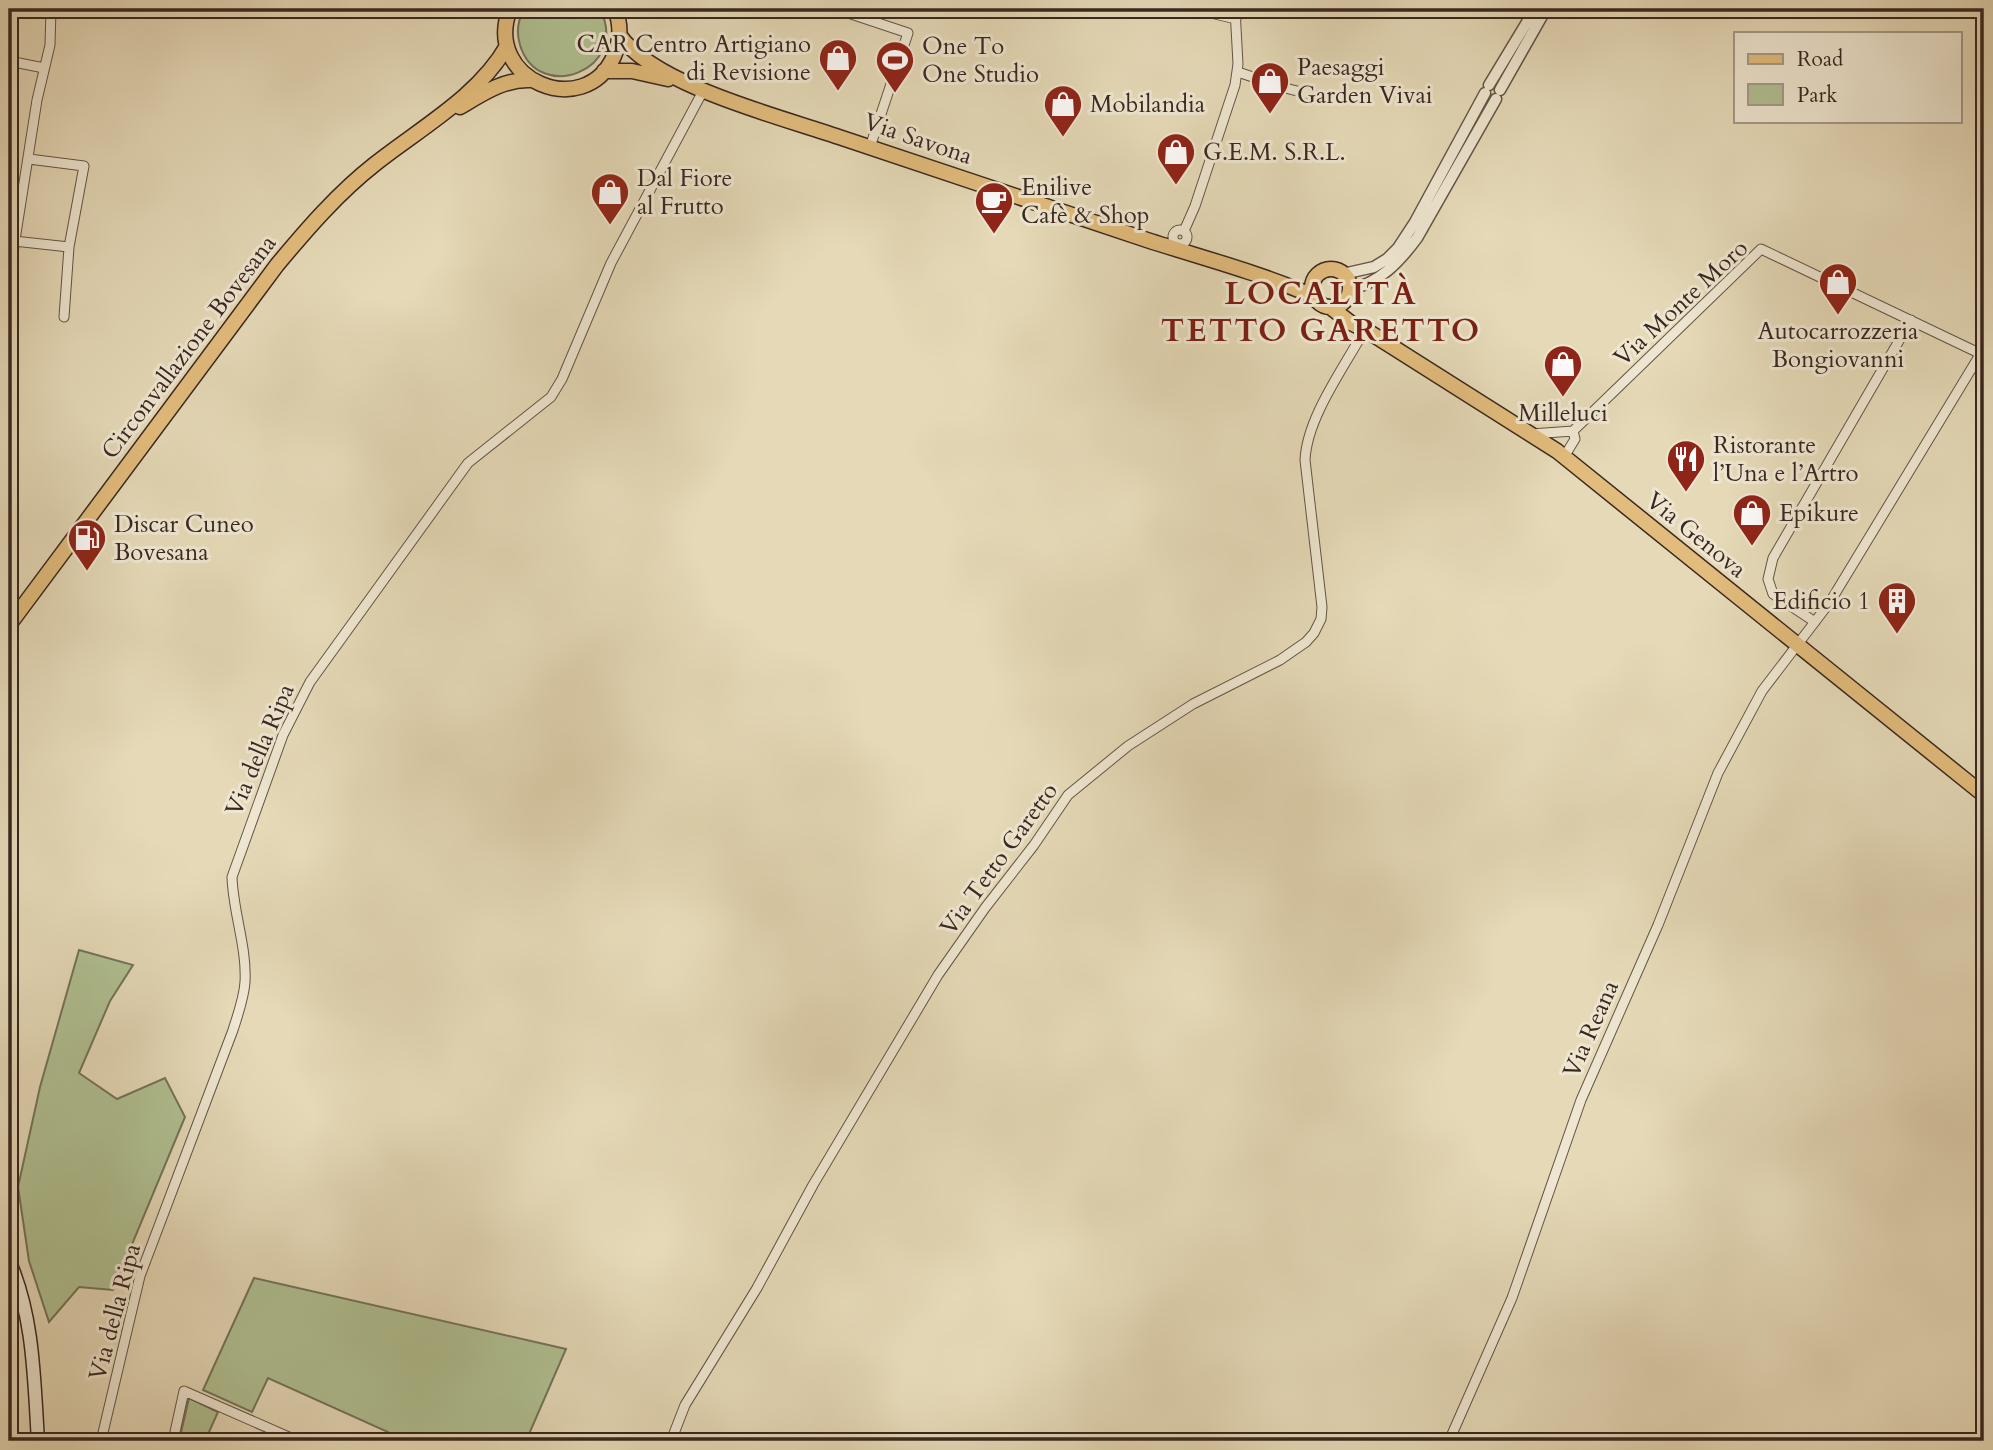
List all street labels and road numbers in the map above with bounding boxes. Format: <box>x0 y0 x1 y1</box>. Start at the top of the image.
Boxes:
street label: Via Savona <box>859 105 977 173</box>
street label: Circonvallazione Bovesana <box>94 228 285 466</box>
street label: Via Monte Moro <box>1607 232 1755 374</box>
street label: Via Genova <box>1639 484 1754 586</box>
street label: Via della Ripa <box>217 678 303 821</box>
street label: Via Tetto Garetto <box>932 776 1066 942</box>
street label: Via Reana <box>1555 975 1627 1083</box>
street label: Via della Ripa <box>81 1239 149 1384</box>

